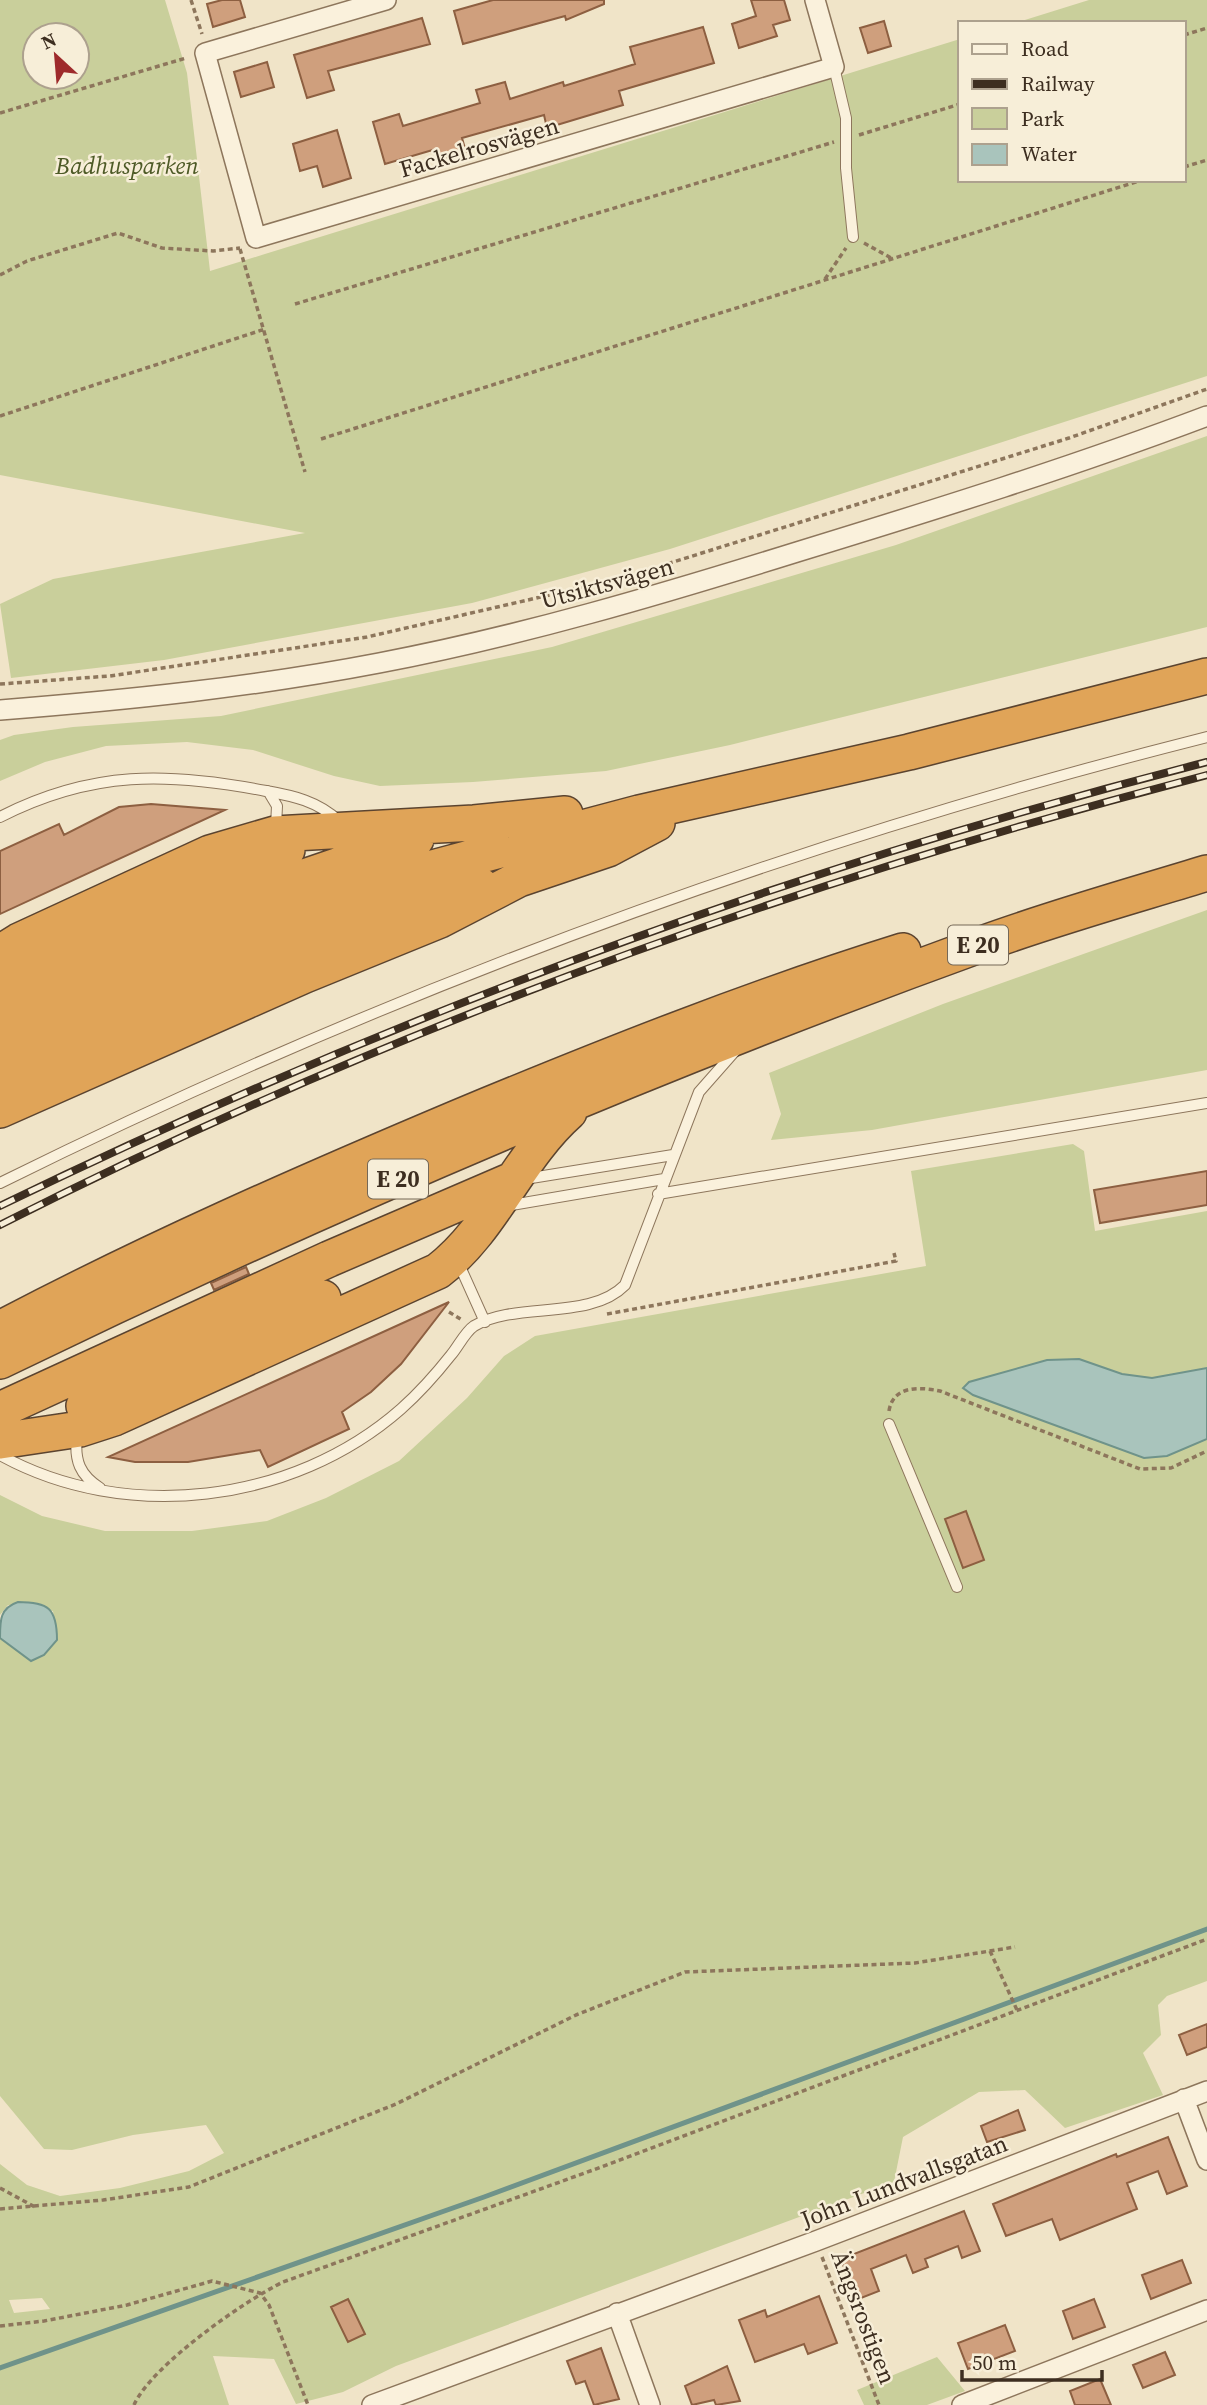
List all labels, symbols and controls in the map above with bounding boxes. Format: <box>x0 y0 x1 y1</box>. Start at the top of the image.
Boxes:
north arrow <box>21 21 91 91</box>
legend <box>958 21 1186 182</box>
text: N <box>37 26 61 55</box>
text: Road <box>1021 34 1069 63</box>
text: Railway <box>1021 69 1095 98</box>
text: Park <box>1021 104 1065 133</box>
street label: Fackelrosvägen <box>395 108 563 186</box>
text: Water <box>1021 139 1077 168</box>
park label: Badhusparken <box>54 149 199 182</box>
street label: Utsiktsvägen <box>537 549 677 617</box>
road number: E 20 <box>948 926 1008 964</box>
road number: E 20 <box>368 1160 428 1198</box>
street label: John Lundvallsgatan <box>795 2126 1012 2236</box>
street label: Ängsrostigen <box>823 2245 905 2389</box>
scale bar <box>962 2338 1102 2382</box>
text: 50 m <box>972 2348 1017 2377</box>

